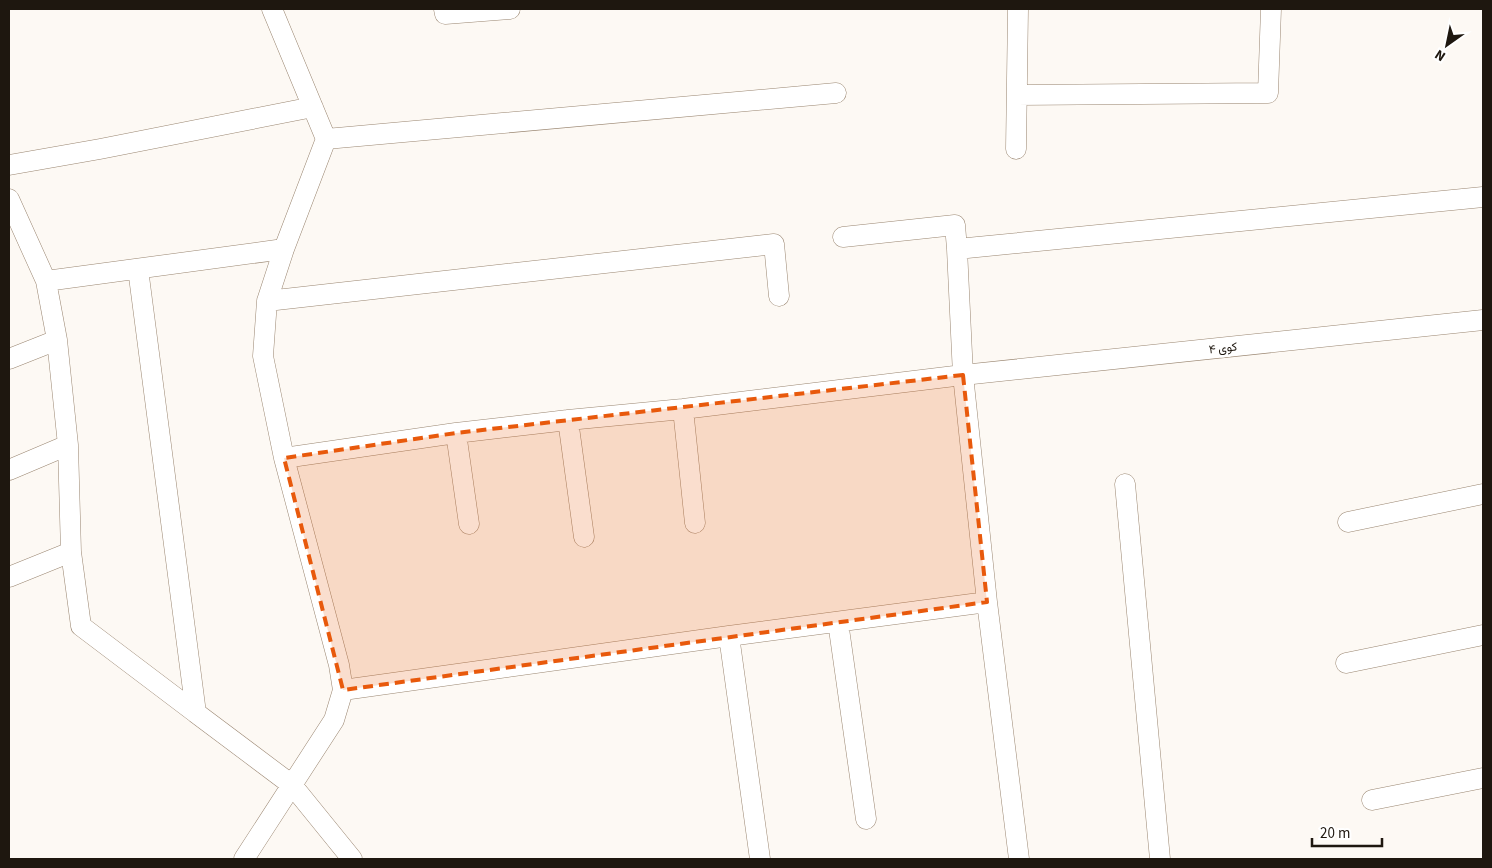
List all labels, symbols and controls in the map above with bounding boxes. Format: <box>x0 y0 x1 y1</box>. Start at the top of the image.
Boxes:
north arrow <box>1422 20 1472 70</box>
text: N <box>1431 44 1450 66</box>
street label: کوی ۴ <box>1208 339 1238 358</box>
scale bar <box>1312 816 1382 848</box>
text: 20 m <box>1320 823 1350 844</box>

